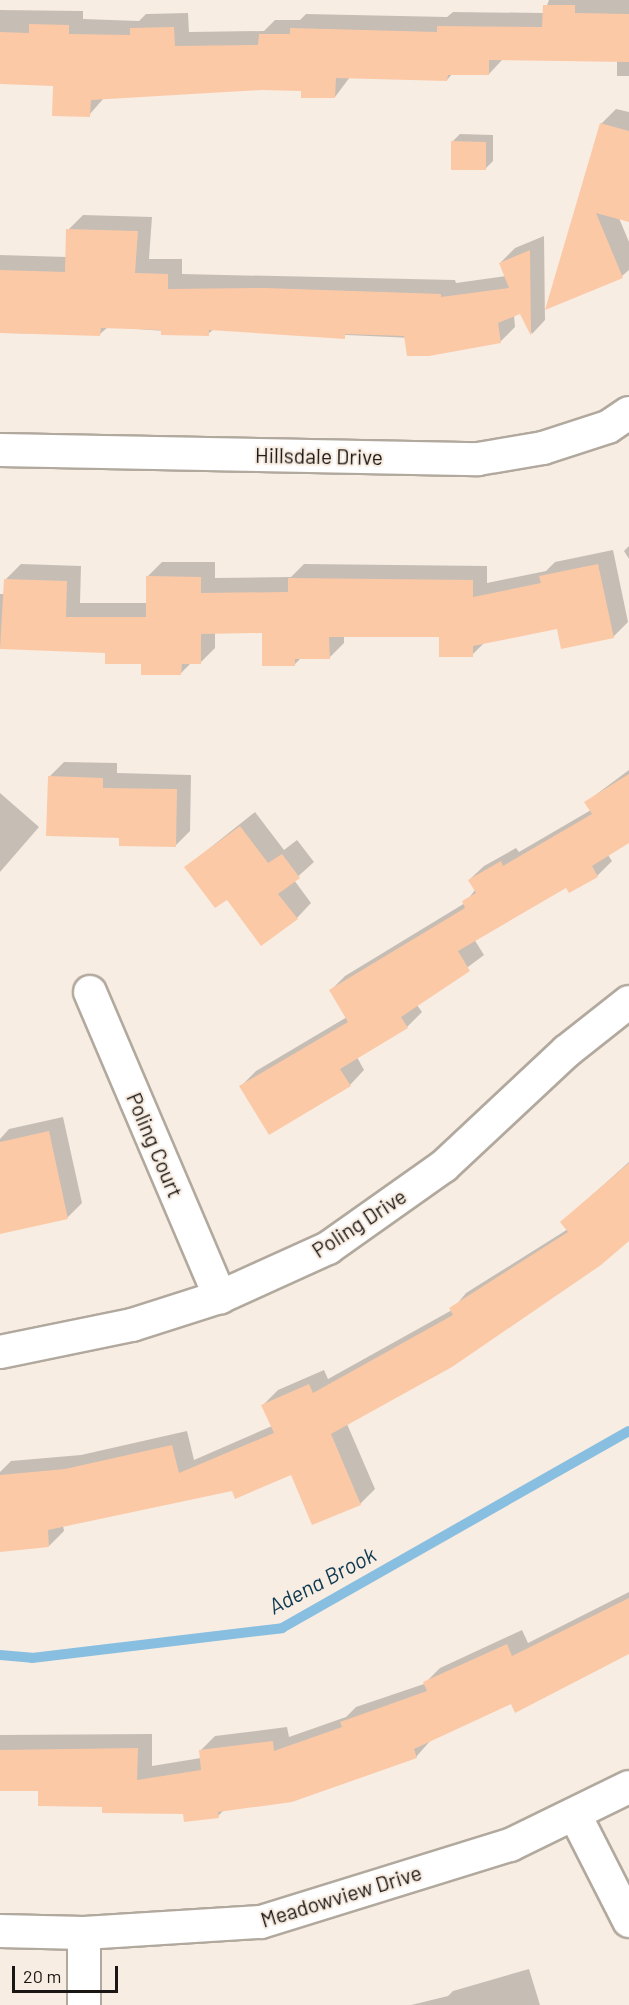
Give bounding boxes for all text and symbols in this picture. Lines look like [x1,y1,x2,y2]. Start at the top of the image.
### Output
street label: Hillsdale Drive [255,442,383,470]
street label: Poling Court [122,1089,188,1201]
street label: Poling Drive [307,1183,411,1263]
water label: Adena Brook [264,1541,380,1619]
street label: Meadowview Drive [258,1860,424,1932]
scale bar [15,1954,122,1992]
text: 20 m [23,1965,61,1987]

